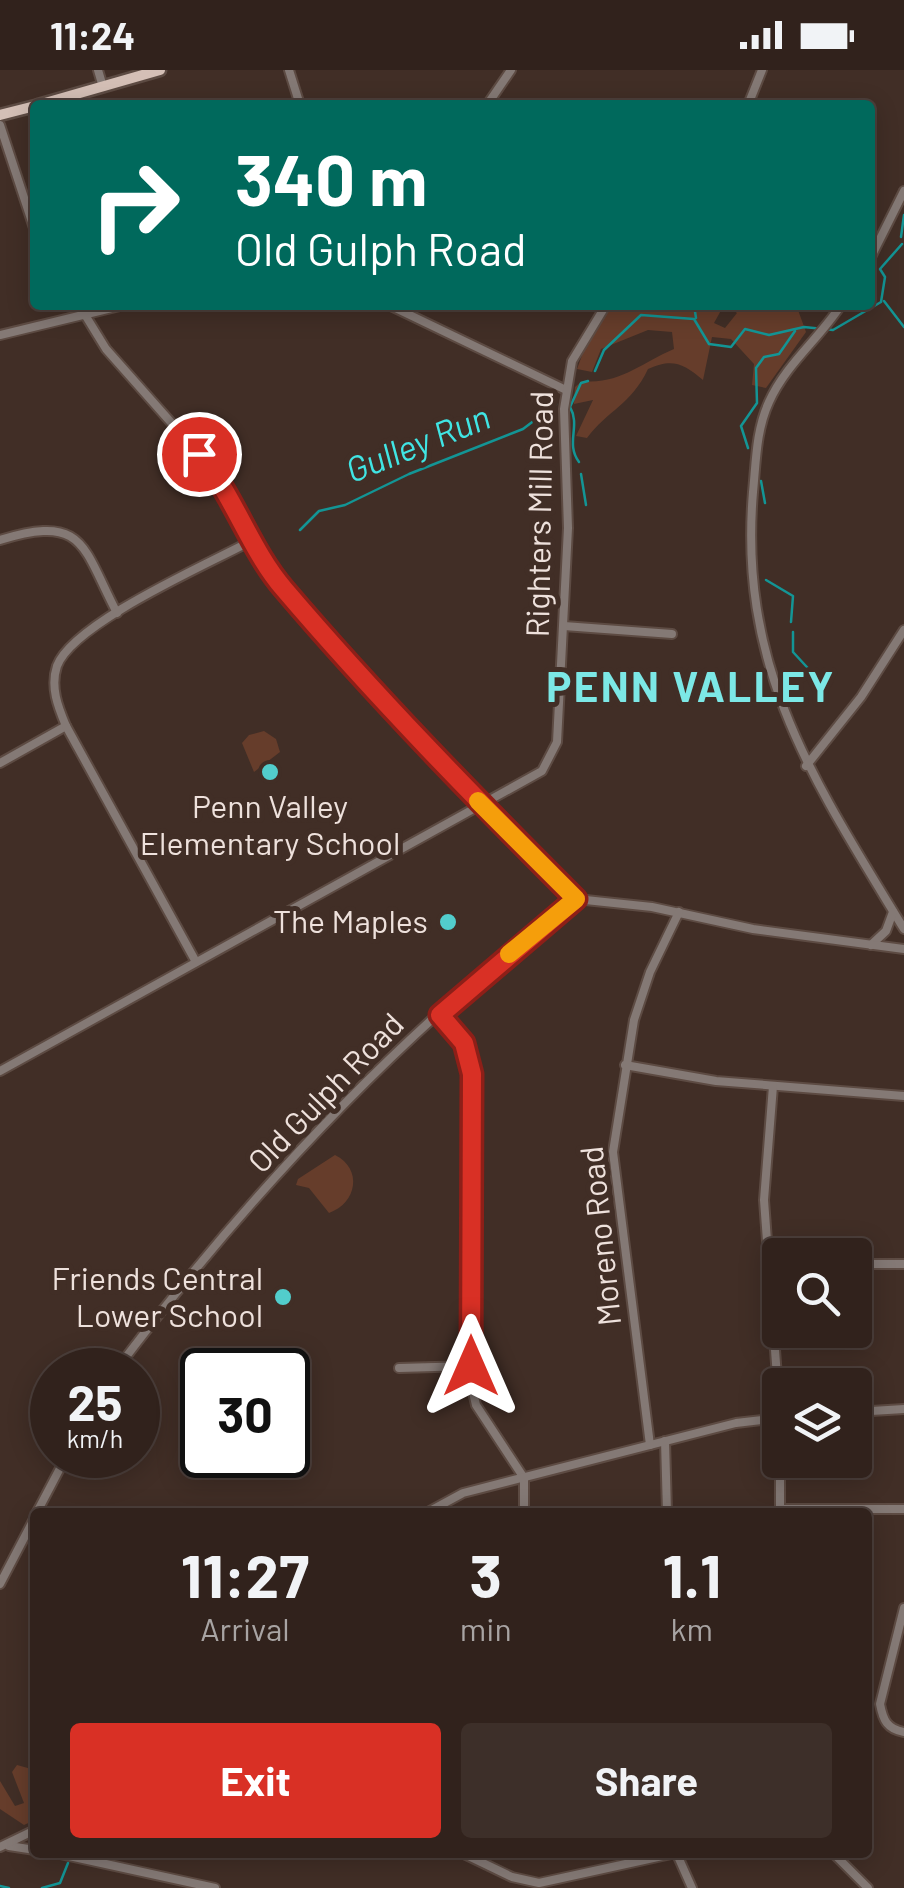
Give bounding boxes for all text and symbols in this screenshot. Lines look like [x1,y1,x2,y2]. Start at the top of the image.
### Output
text: 11:24 [50,12,135,58]
text: 340 m [235,136,428,220]
icon: right [70,140,200,270]
text: Old Gulph Road [235,221,527,275]
street label: Righters Mill Road [517,390,559,638]
water label: Gulley Run [339,394,496,490]
pin [157,412,242,497]
icon: arrive [172,427,227,482]
district label: PENN VALLEY [546,660,836,710]
marker: Penn Valley Elementary School [259,761,281,783]
place label: Penn Valley Elementary School [140,786,400,861]
place label: The Maples [273,901,428,939]
marker: The Maples [437,911,459,933]
street label: Old Gulph Road [239,1004,410,1179]
street label: Moreno Road [571,1144,627,1328]
map controls [762,1238,872,1478]
button: search [762,1238,872,1348]
place label: Friends Central Lower School [51,1258,263,1333]
marker: Friends Central Lower School [272,1286,294,1308]
position arrow [419,1314,523,1418]
speed limit sign: 30 [180,1348,310,1478]
button: layers [762,1368,872,1478]
text: 25 [68,1371,122,1431]
text: km/h [67,1423,123,1453]
text: 11:27 [181,1538,309,1610]
text: 3 [470,1538,502,1610]
text: 1.1 [662,1538,721,1610]
text: Arrival [200,1609,290,1647]
text: min [460,1609,512,1647]
text: km [671,1609,713,1647]
button: Exit [70,1723,441,1838]
button: Share [461,1723,832,1838]

